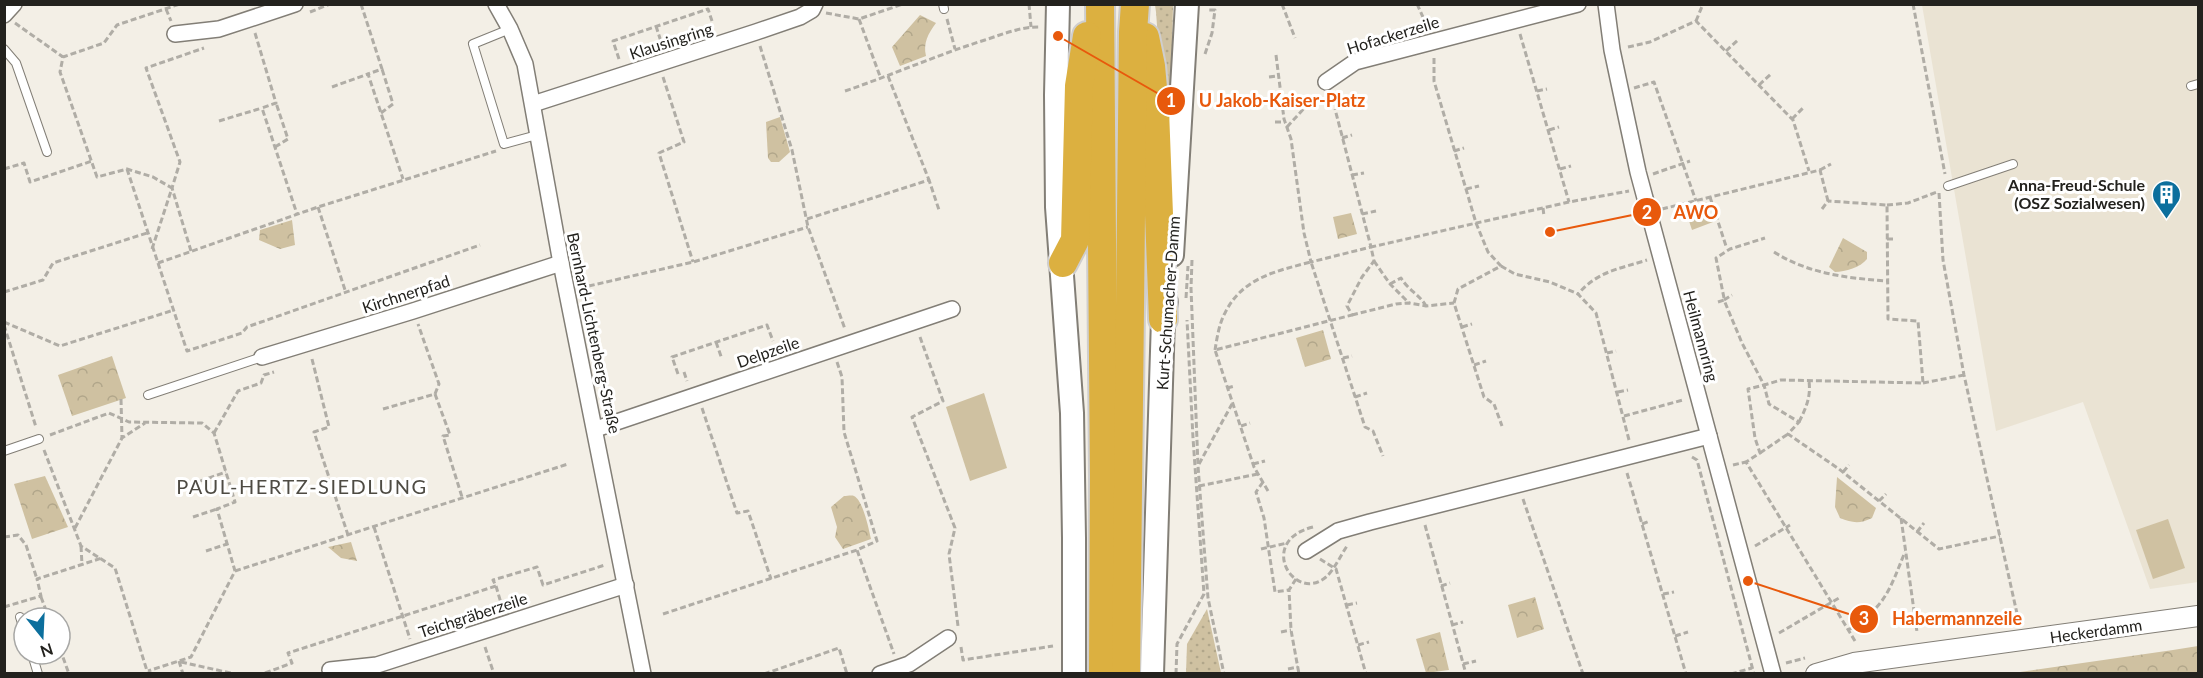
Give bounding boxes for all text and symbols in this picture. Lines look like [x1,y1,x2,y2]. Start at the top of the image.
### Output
street label: Hofackerzeile [1344,11,1441,58]
street label: Klausingring [627,18,715,63]
callout: U Jakob-Kaiser-Platz [1156,83,1377,119]
text: 1 [1166,89,1176,111]
text: U Jakob-Kaiser-Platz [1199,89,1365,111]
place label: Anna-Freud-Schule (OSZ Sozialwesen) [2007,175,2145,212]
building icon: Anna-Freud-Schule (OSZ Sozialwesen) [2150,178,2182,220]
callout: AWO [1632,194,1731,230]
text: 2 [1642,201,1652,223]
text: AWO [1673,201,1718,223]
street label: Kurt-Schumacher-Damm [1152,215,1183,391]
street label: Bernhard-Lichtenberg-Straße [564,231,625,435]
street label: Kirchnerpfad [360,270,452,317]
street label: Heilmannring [1680,288,1723,384]
street label: Delpzeile [734,332,802,371]
district label: PAUL-HERTZ-SIEDLUNG [176,474,428,498]
street label: Teichgräberzeile [416,588,530,641]
callout: Habermannzeile [1849,601,2034,637]
north arrow [12,606,72,666]
text: 3 [1859,607,1869,629]
text: Habermannzeile [1892,607,2022,629]
street label: Heckerdamm [2049,615,2143,646]
text: N [38,640,56,662]

